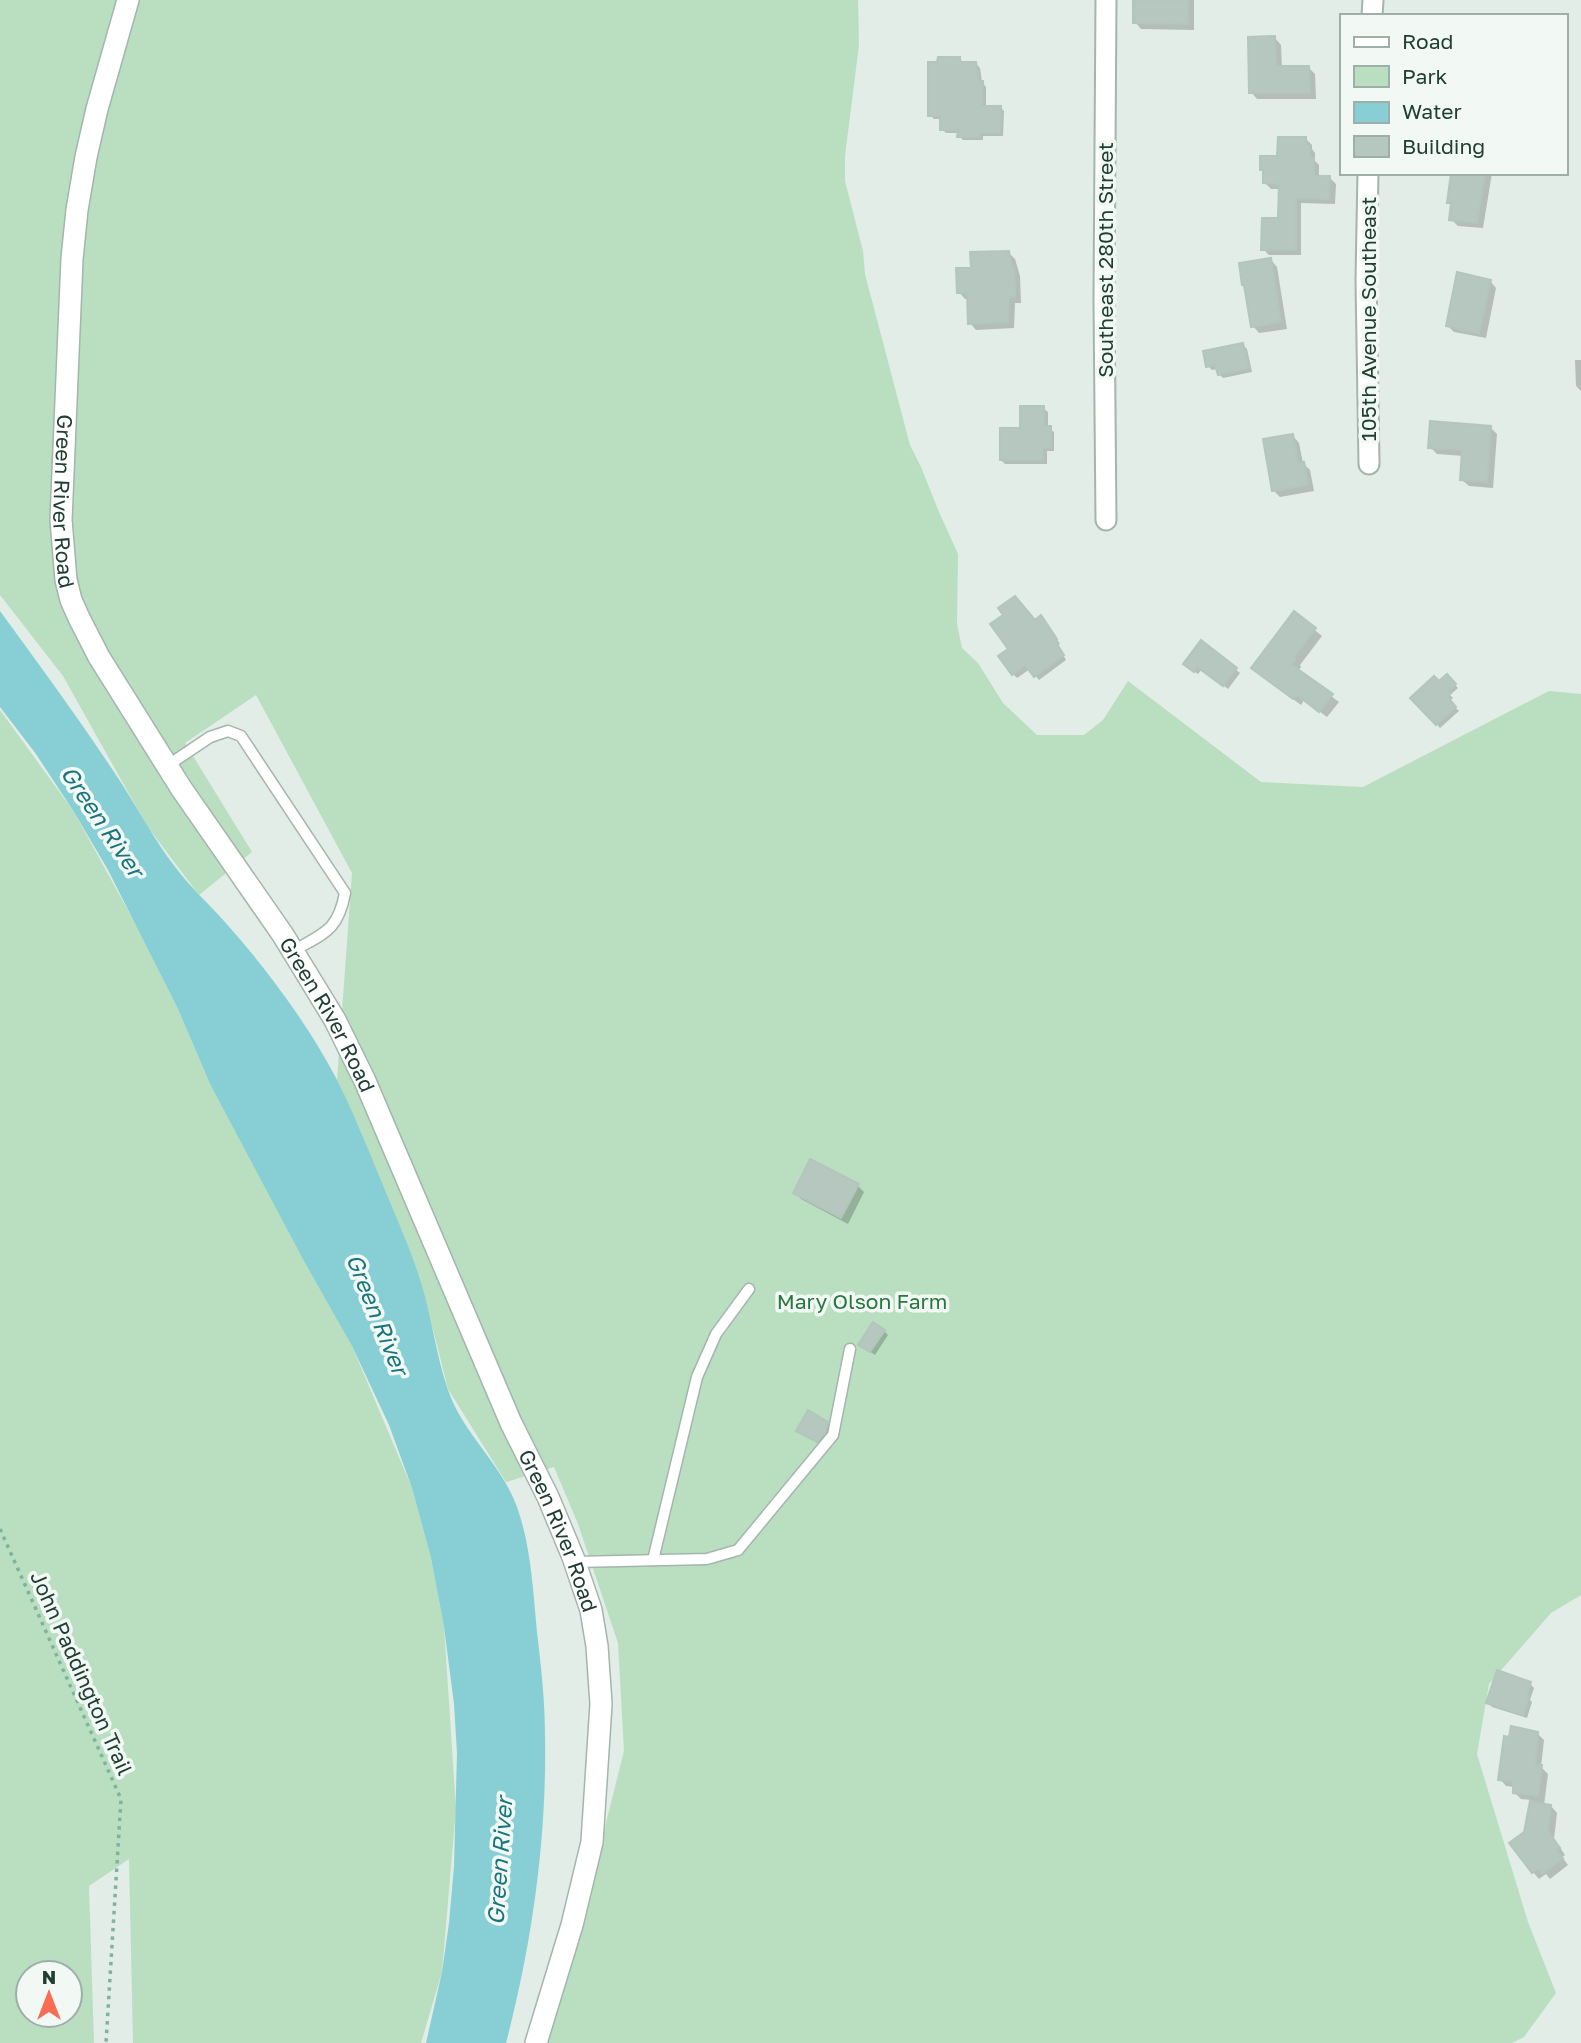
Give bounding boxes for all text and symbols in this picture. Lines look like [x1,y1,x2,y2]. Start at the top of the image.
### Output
legend [1340,14,1567,175]
text: Road [1402,28,1453,54]
text: Park [1402,63,1448,89]
text: Water [1402,98,1462,124]
text: Building [1402,133,1485,159]
street label: Southeast 280th Street [1092,142,1118,378]
street label: 105th Avenue Southeast [1355,197,1381,441]
street label: Green River Road [48,414,81,591]
water label: Green River [56,760,152,884]
street label: Green River Road [274,932,381,1096]
water label: Green River [341,1249,416,1381]
park label: Mary Olson Farm [777,1288,947,1314]
street label: Green River Road [513,1445,604,1615]
street label: John Paddington Trail [25,1567,139,1779]
water label: Green River [481,1793,518,1926]
north arrow [14,1959,84,2029]
text: N [42,1965,56,1988]

